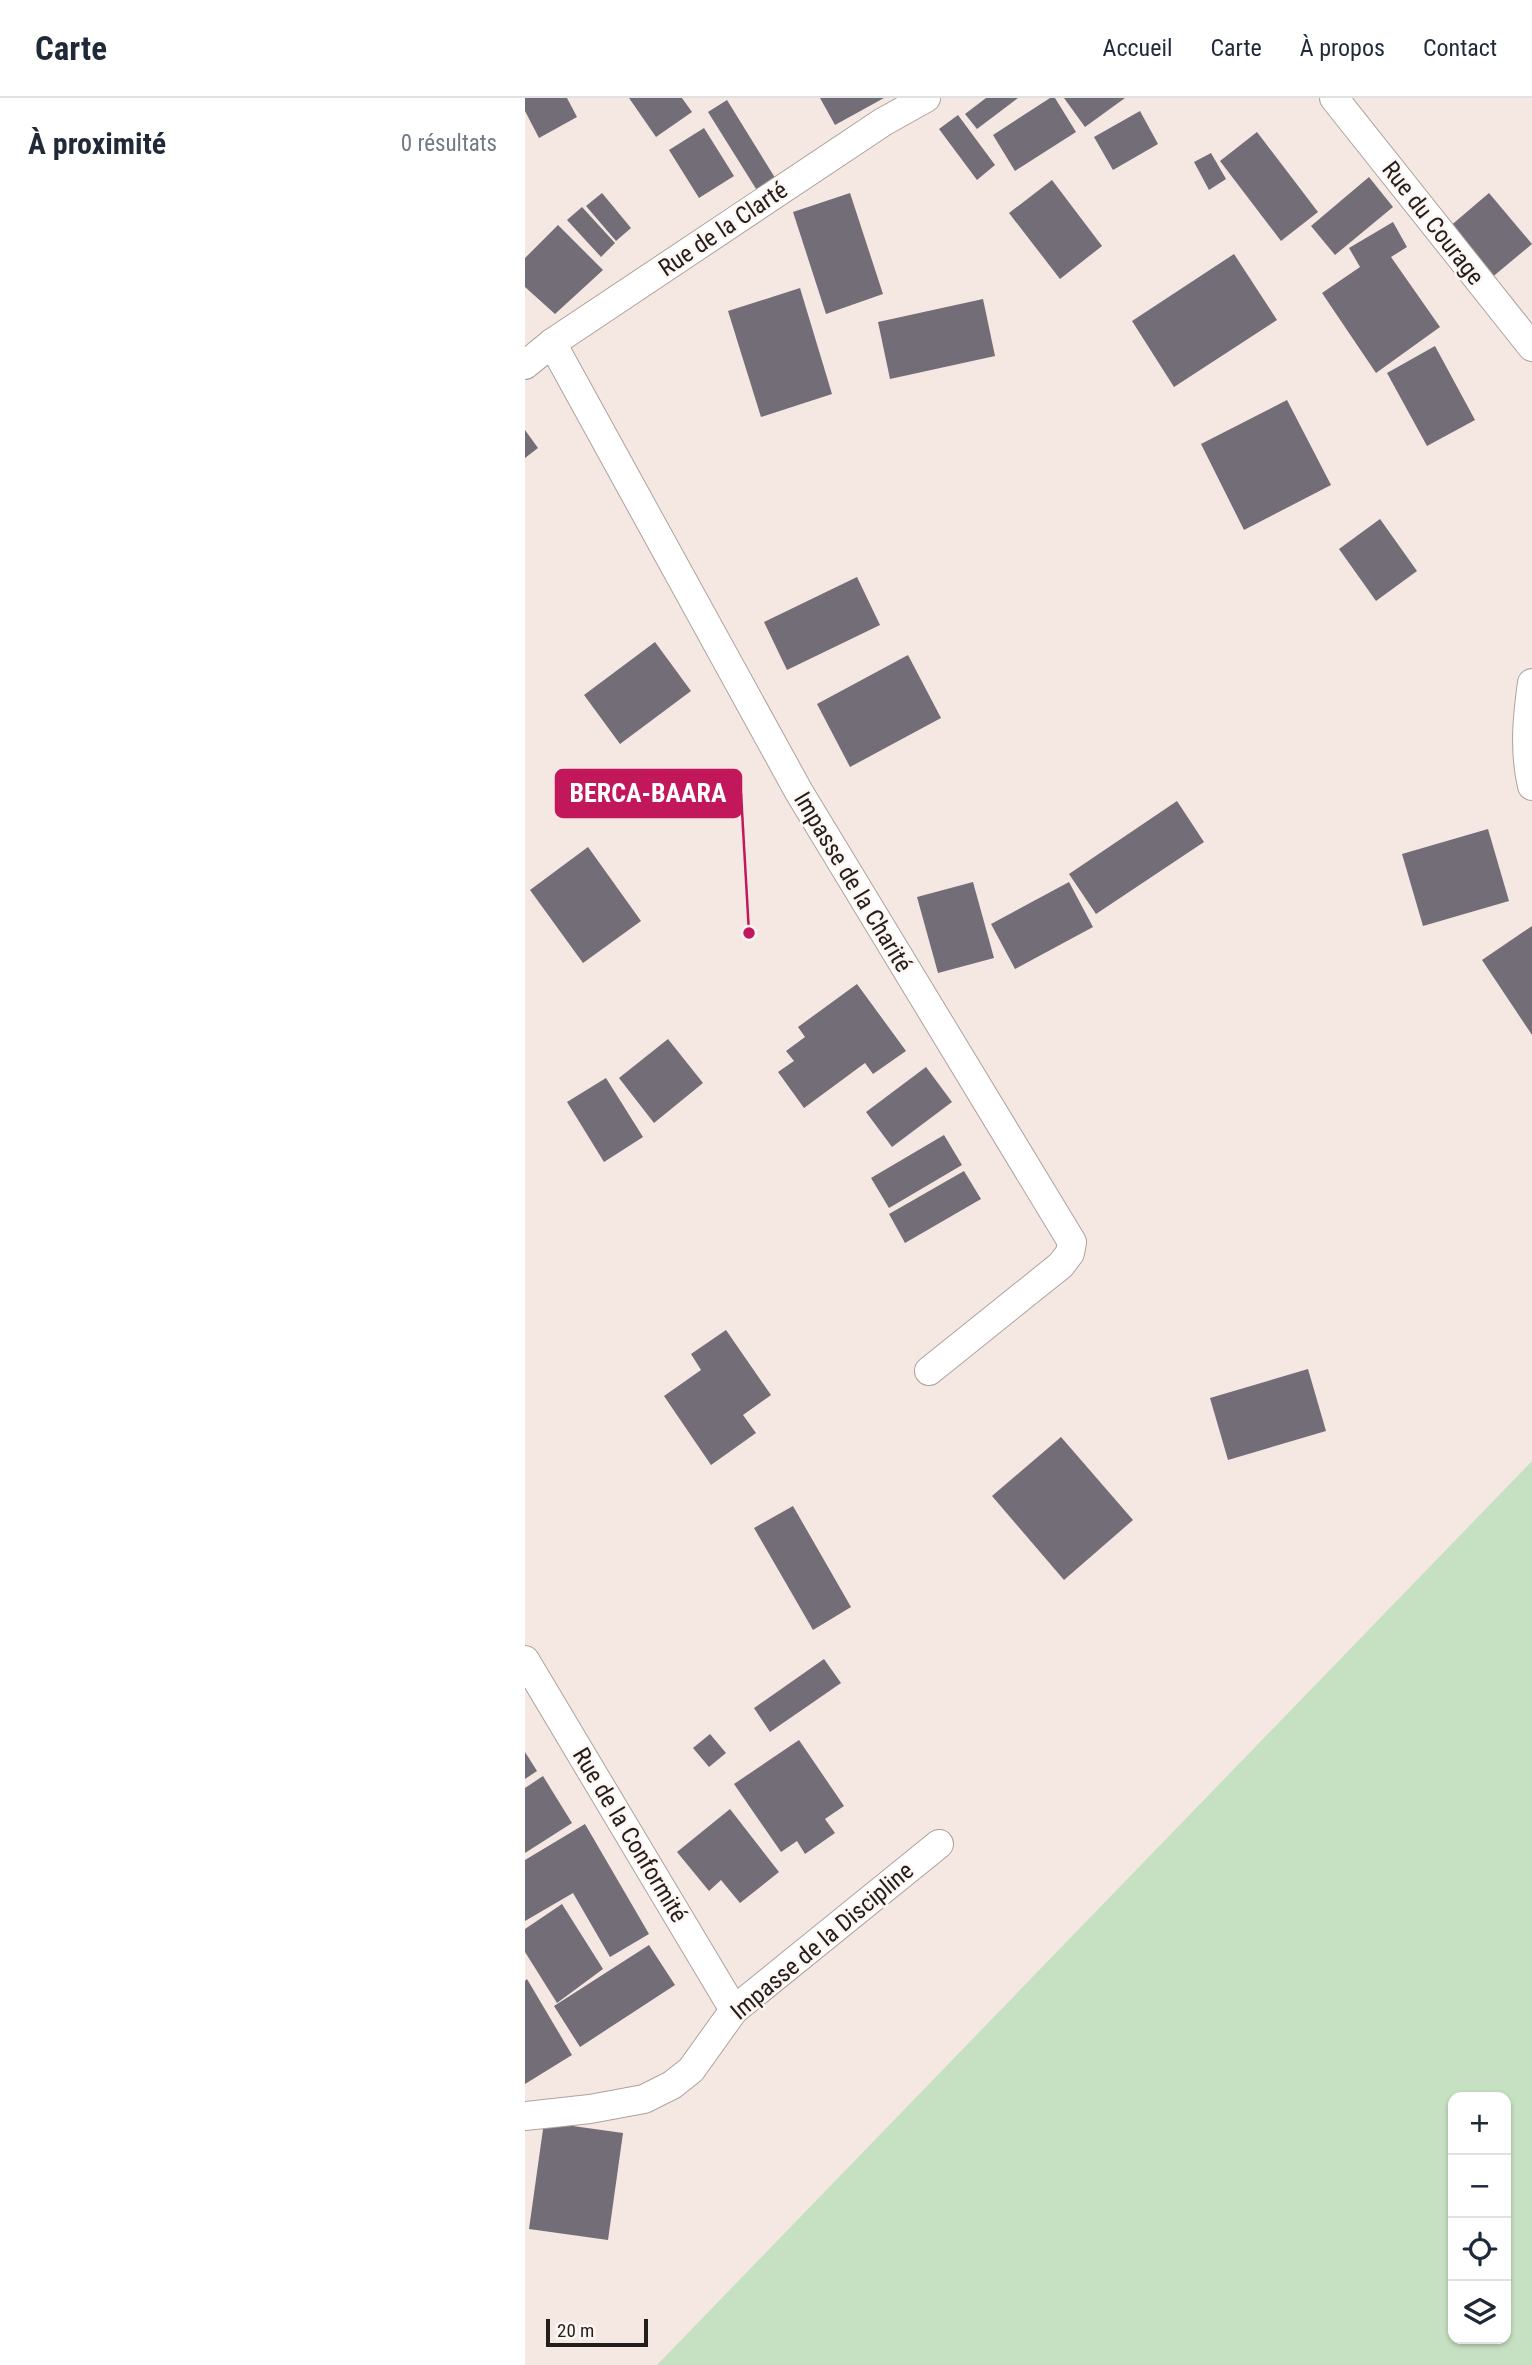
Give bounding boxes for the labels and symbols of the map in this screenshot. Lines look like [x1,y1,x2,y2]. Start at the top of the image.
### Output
street label: Rue du Courage [1376,156,1490,290]
street label: Rue de la Clarté [653,176,793,282]
callout: BERCA-BAARA [556,770,741,817]
text: BERCA-BAARA [569,778,727,808]
street label: Impasse de la Charité [788,787,918,977]
street label: Rue de la Conformité [567,1743,693,1927]
street label: Impasse de la Discipline [725,1856,919,2026]
scale bar [546,2316,647,2348]

